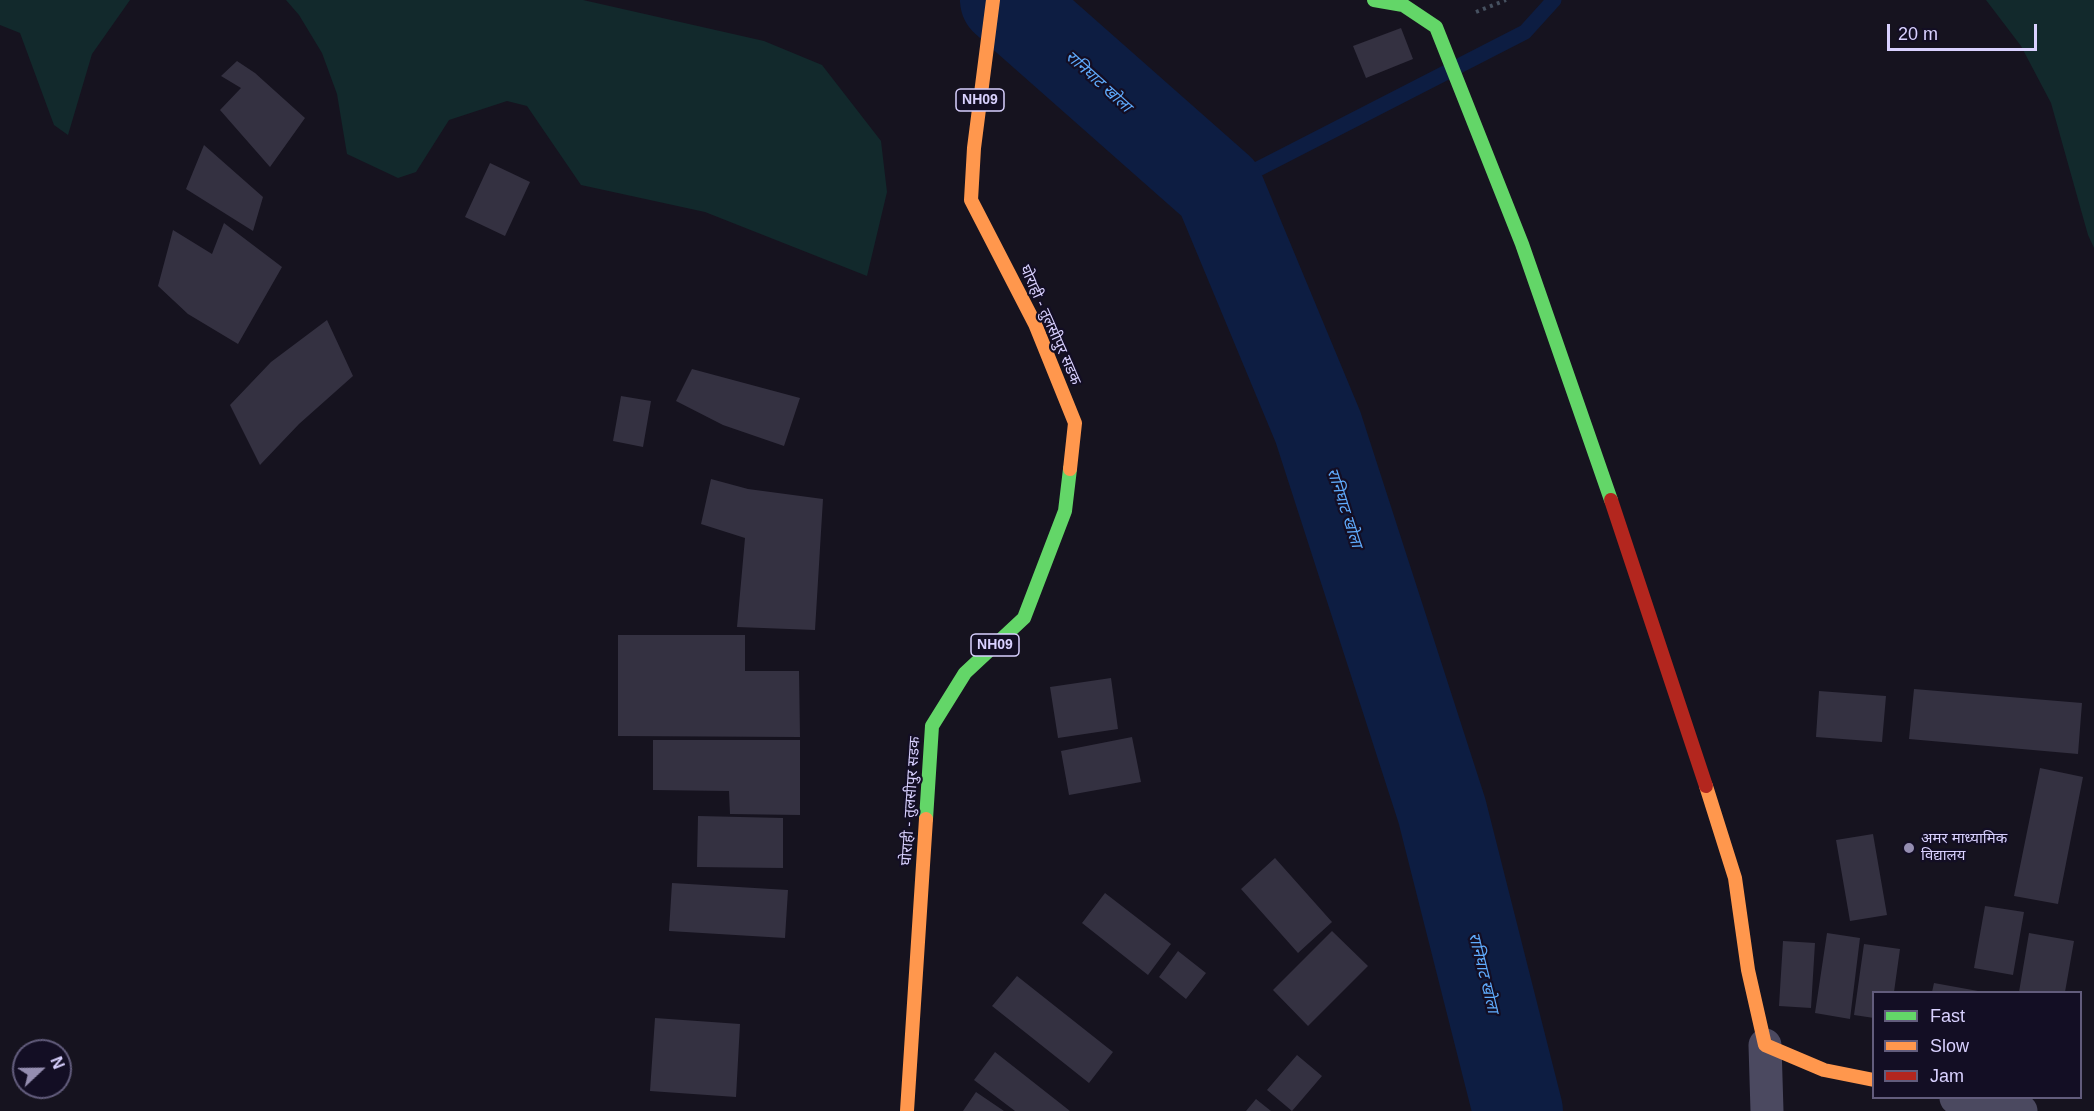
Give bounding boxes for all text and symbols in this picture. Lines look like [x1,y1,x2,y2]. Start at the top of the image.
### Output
scale bar [1890,12,2040,50]
text: 20 m [1898,24,1938,44]
water label: रानिघाट खोला [1061,47,1135,117]
road number: NH09 [956,89,1004,111]
street label: घोराही - तुलसीपुर सडक [1016,262,1084,388]
water label: रानिघाट खोला [1322,466,1366,550]
road number: NH09 [971,634,1019,656]
street label: घोराही - तुलसीपुर सडक [898,736,924,866]
place label: अमर माध्यामिक विद्यालय [1921,830,2007,865]
marker: अमर माध्यामिक विद्यालय [1902,841,1916,855]
water label: रानिघाट खोला [1464,931,1502,1015]
legend [1872,991,2082,1099]
text: Fast [1930,1006,1965,1026]
text: Slow [1930,1036,1969,1056]
north arrow [12,1039,72,1099]
text: N [47,1054,67,1071]
text: Jam [1930,1066,1964,1086]

